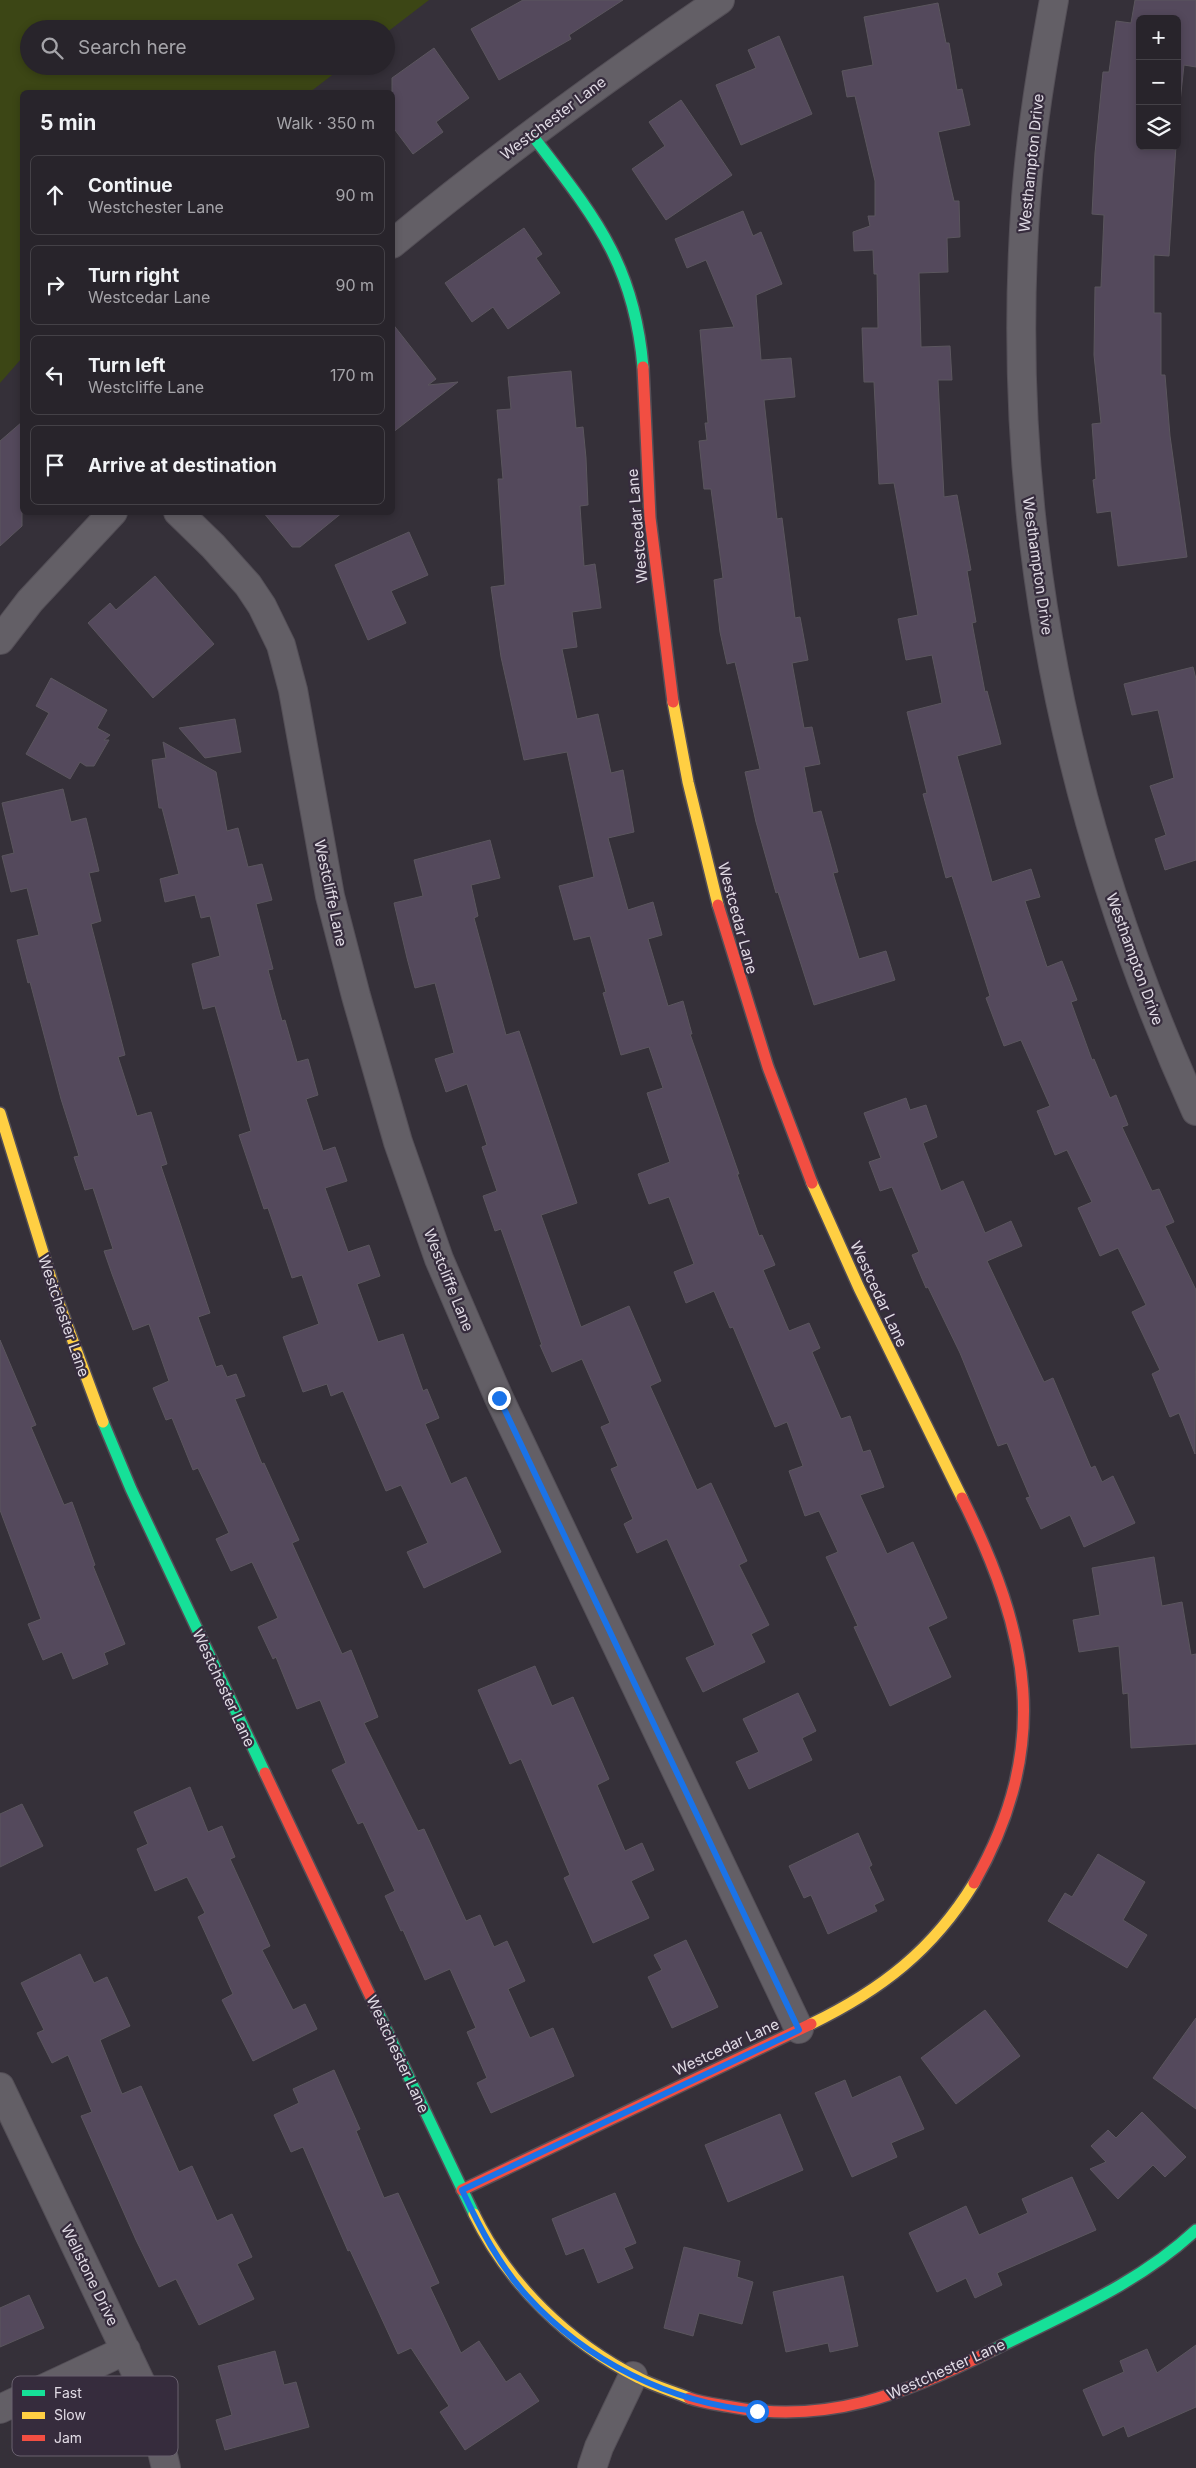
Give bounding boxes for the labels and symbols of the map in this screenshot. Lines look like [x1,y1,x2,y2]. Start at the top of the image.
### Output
street label: Westchester Lane [496,72,610,164]
street label: Westhampton Drive [1014,93,1048,233]
street label: Westcedar Lane [623,468,651,584]
street label: Westhampton Drive [1019,496,1057,636]
street label: Westcliffe Lane [310,838,352,948]
street label: Westcedar Lane [714,860,762,976]
street label: Westhampton Drive [1102,890,1168,1028]
street label: Westcliffe Lane [420,1226,478,1334]
street label: Westcedar Lane [846,1238,912,1350]
street label: Westchester Lane [34,1253,94,1379]
route end [488,1387,511,1410]
street label: Westchester Lane [188,1626,260,1750]
street label: Westchester Lane [362,1992,434,2116]
street label: Westcedar Lane [670,2014,782,2080]
street label: Wellstone Drive [57,2221,123,2329]
street label: Westchester Lane [884,2334,1008,2404]
legend [12,2376,178,2456]
text: Fast [54,2384,82,2401]
route start [746,2400,769,2423]
text: Slow [54,2406,86,2423]
text: Jam [54,2429,82,2446]

